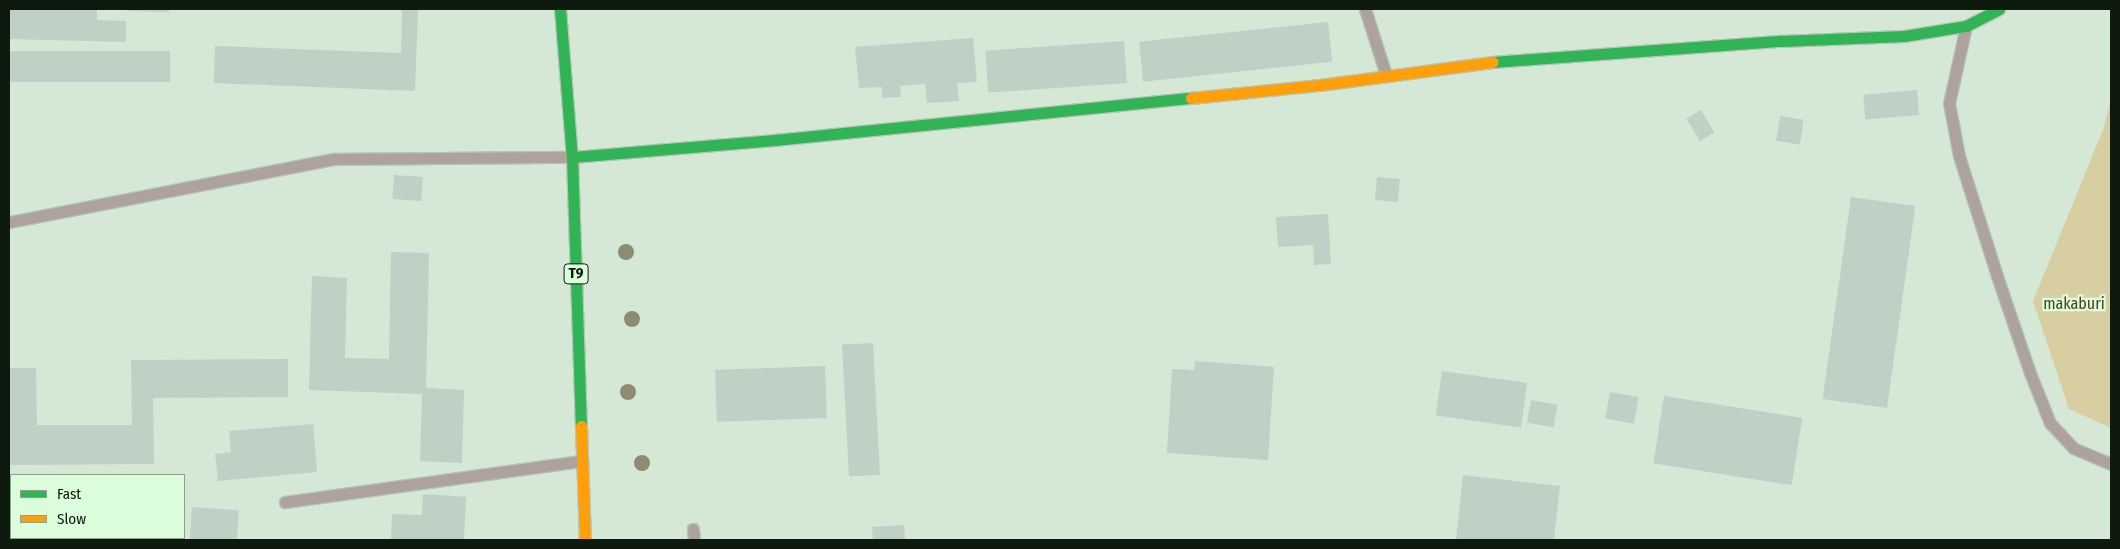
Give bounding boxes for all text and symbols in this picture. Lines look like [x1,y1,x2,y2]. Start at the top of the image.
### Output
road number: T9 [564,262,588,286]
park label: makaburi [2043,294,2105,314]
legend [10,474,185,539]
text: Fast [57,485,81,503]
text: Slow [57,510,86,528]

